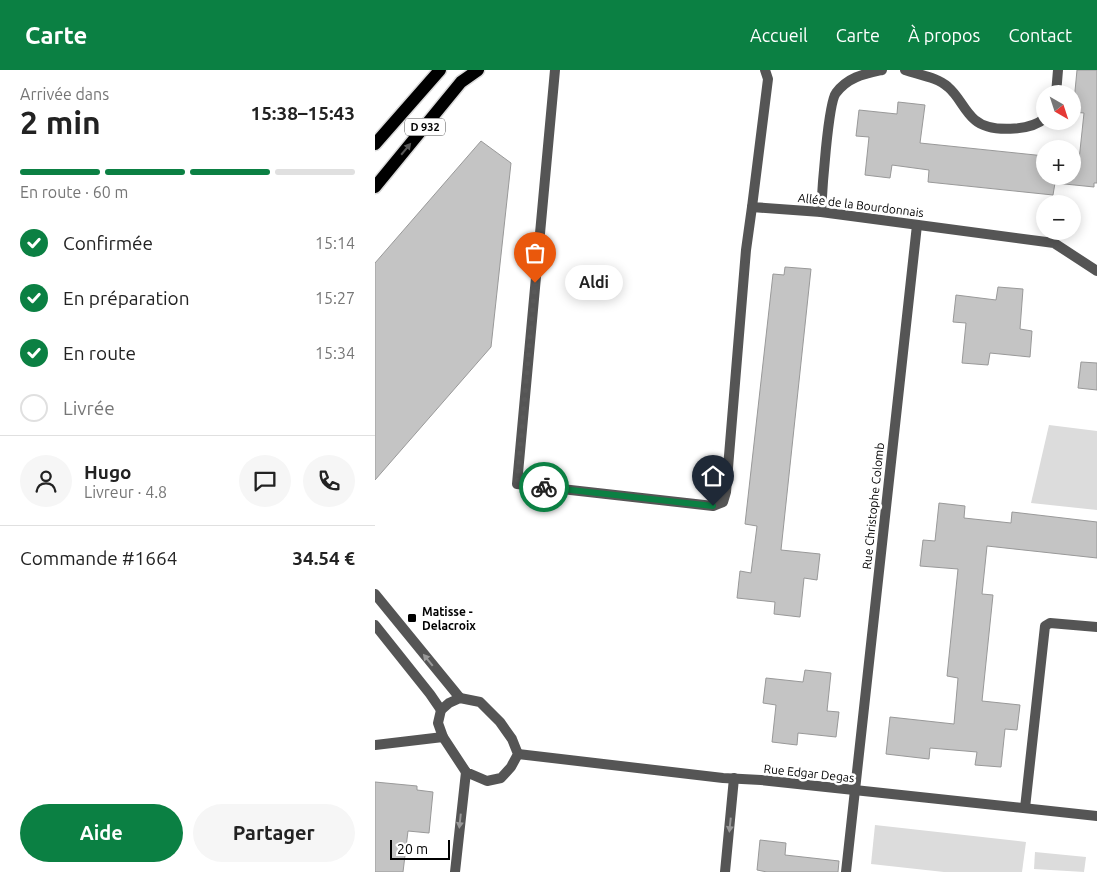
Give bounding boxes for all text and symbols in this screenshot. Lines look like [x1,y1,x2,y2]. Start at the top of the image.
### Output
text: Carte [25,22,87,49]
text: Accueil [750,25,808,45]
text: Carte [836,25,880,45]
text: À propos [908,25,980,45]
text: Contact [1008,25,1072,45]
text: Arrivée dans [20,85,109,103]
north arrow [1036,85,1081,130]
map controls [1036,85,1081,240]
text: 15:38–15:43 [250,102,355,124]
text: 2 min [20,104,101,140]
road number: D 932 [405,118,445,136]
button: + [1036,140,1081,185]
one-way arrow [400,143,411,155]
text: En route · 60 m [20,183,128,201]
street label: Allée de la Bourdonnais [797,191,925,219]
button: − [1036,195,1081,240]
icon: check [20,229,48,257]
text: Confirmée [63,232,153,254]
pin [514,232,556,283]
text: 15:14 [315,234,355,252]
icon: bag [521,239,549,267]
callout: Aldi [565,266,623,300]
text: Aldi [579,273,609,291]
icon: check [20,284,48,312]
text: En préparation [63,287,190,309]
text: 15:27 [315,289,355,307]
icon: check [20,339,48,367]
text: En route [63,342,136,364]
text: 15:34 [315,344,355,362]
text: Livrée [63,397,115,419]
street label: Rue Christophe Colomb [860,442,886,570]
button: person [20,455,72,507]
button: chat [239,455,291,507]
button: phone [303,455,355,507]
pin [692,455,734,506]
text: Hugo [84,461,132,483]
courier [519,462,569,512]
icon: home [699,462,727,490]
icon: bike [530,473,558,501]
text: Livreur · 4.8 [84,483,167,501]
text: Commande #1664 [20,547,177,569]
text: 34.54 € [292,547,355,569]
place label: Matisse - Delacroix [422,605,476,632]
marker: Matisse - Delacroix [406,612,418,624]
one-way arrow [423,654,434,667]
street label: Rue Edgar Degas [763,762,855,784]
button: Aide [20,804,183,862]
button: Partager [193,804,355,862]
one-way arrow [456,813,464,829]
one-way arrow [726,818,734,834]
scale bar [390,837,450,860]
text: 20 m [397,841,428,857]

